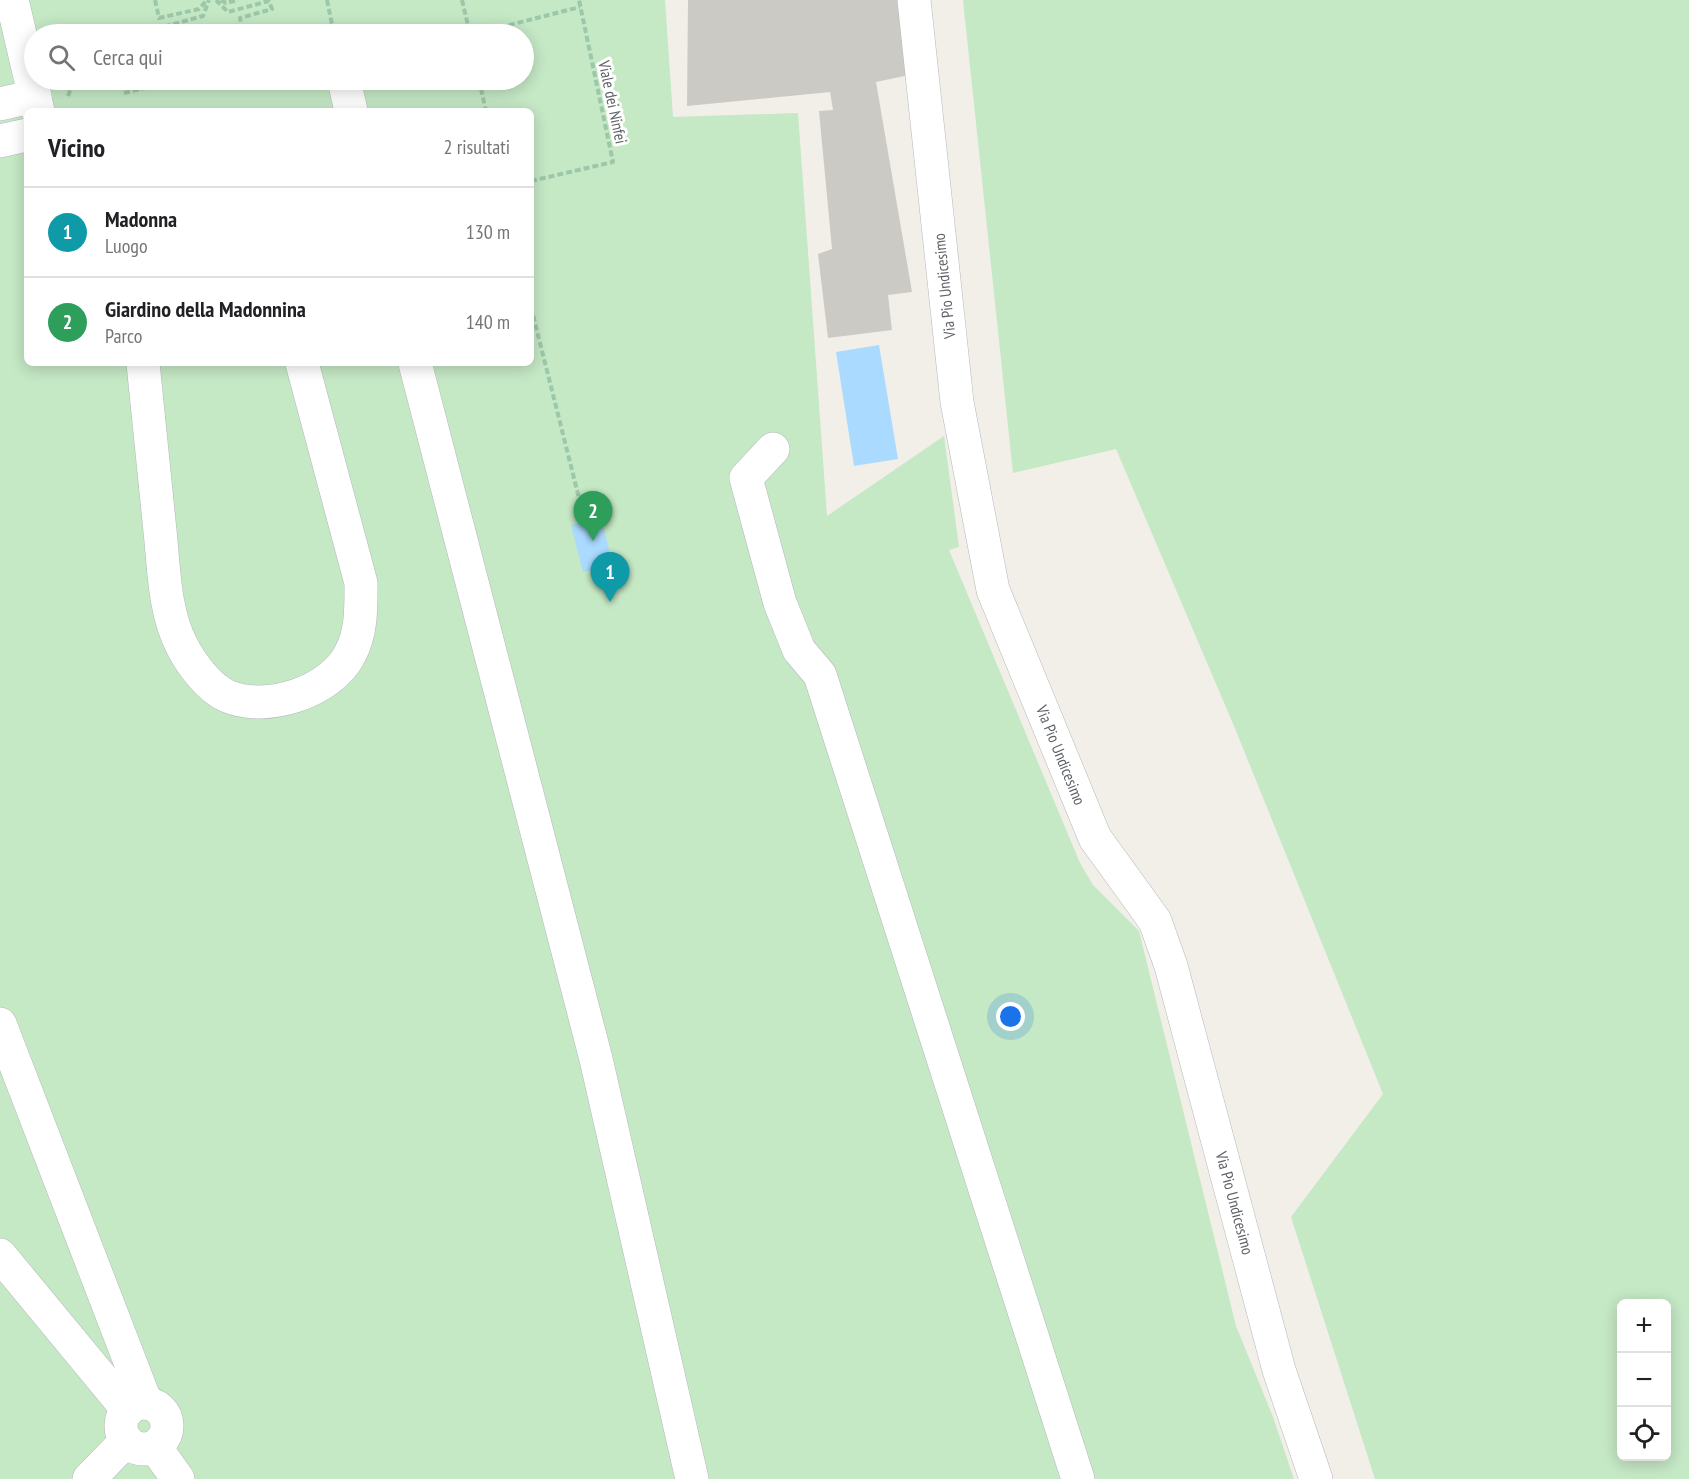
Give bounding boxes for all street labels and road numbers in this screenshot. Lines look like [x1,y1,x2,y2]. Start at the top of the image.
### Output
street label: Viale dei Ninfei [594,58,632,145]
street label: Via Pio Undicesimo [929,232,960,341]
street label: Via Pio Undicesimo [1032,701,1090,808]
street label: Via Pio Undicesimo [1211,1148,1258,1257]

